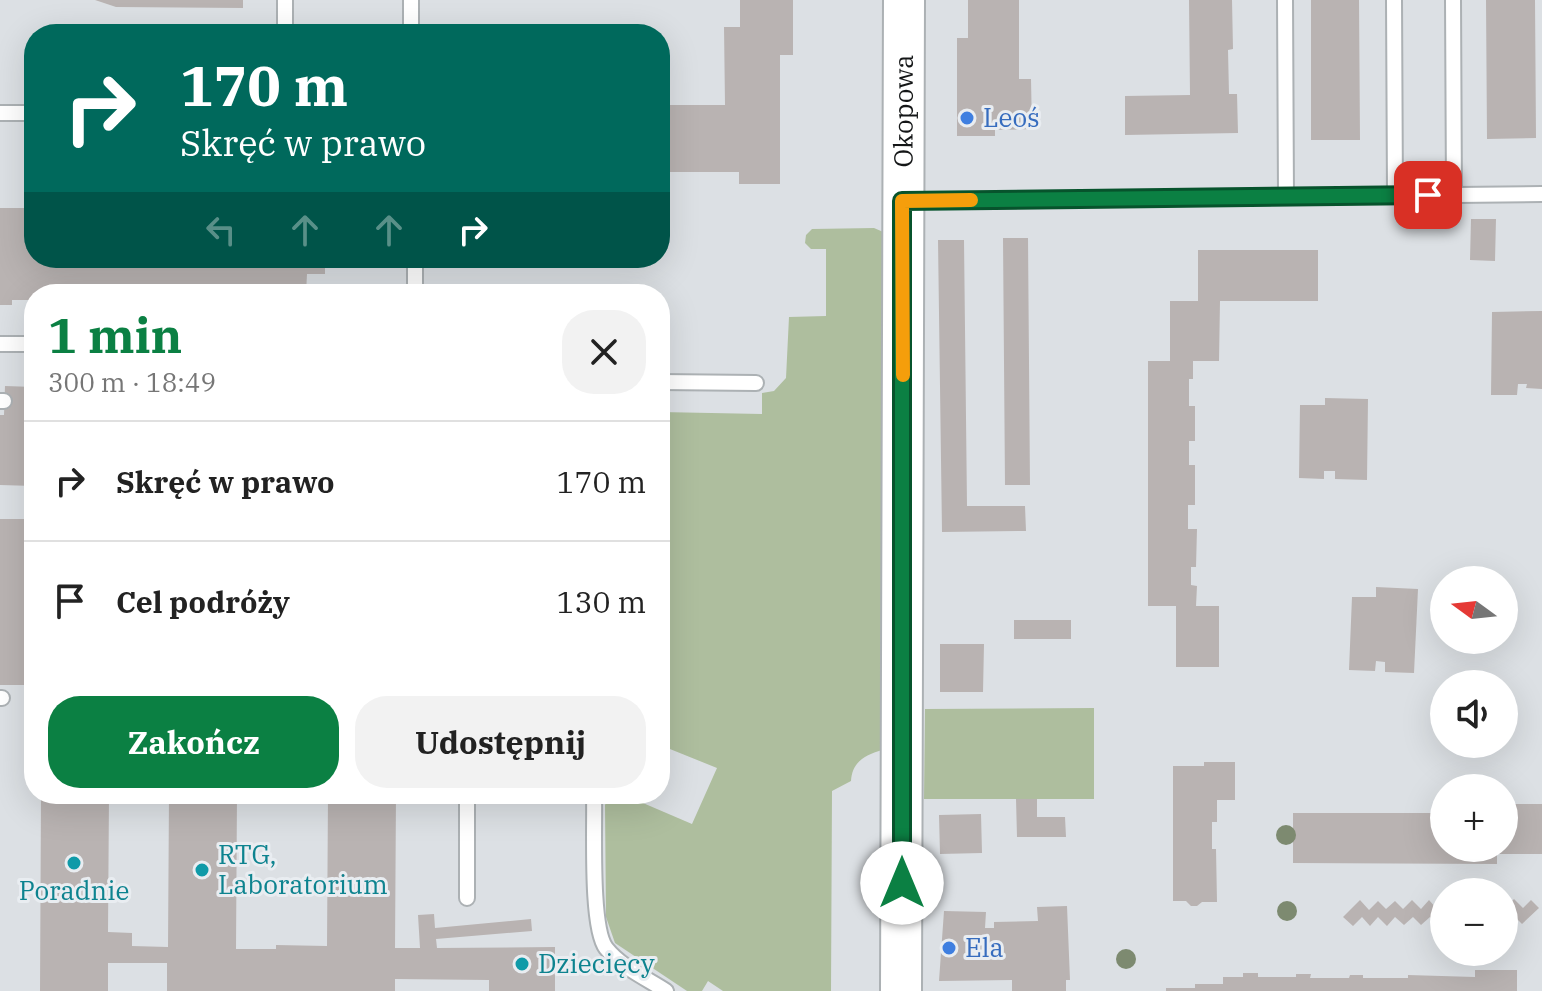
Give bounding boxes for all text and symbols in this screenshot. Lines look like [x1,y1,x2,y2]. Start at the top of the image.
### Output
text: 170 m [180,49,348,121]
street label: Okopowa [885,54,920,168]
icon: right [48,56,152,160]
place label: Leoś [983,100,1040,134]
marker: Leoś [958,109,976,127]
text: Skręć w prawo [180,119,426,166]
pin [1394,161,1462,229]
icon: arrive [1406,173,1450,217]
icon: left [199,208,243,252]
icon: ahead [283,208,327,252]
icon: ahead [367,208,411,252]
icon: right [451,208,495,252]
text: 1 min [48,304,182,366]
button: close [562,310,646,394]
text: 300 m · 18:49 [48,365,216,399]
icon: right [48,459,92,503]
text: Skręć w prawo [116,462,335,501]
text: 170 m [556,462,646,501]
north arrow [1430,566,1518,654]
map controls [1430,566,1518,966]
icon: arrive [48,579,92,623]
text: Cel podróży [116,582,290,621]
text: 130 m [556,582,646,621]
button: sound [1430,670,1518,758]
button: Zakończ [48,696,339,788]
button: Udostępnij [355,696,646,788]
button: + [1430,774,1518,862]
place label: RTG, Laboratorium [218,837,388,901]
position arrow [860,841,944,925]
marker: Poradnie [65,854,83,872]
marker: RTG, Laboratorium [193,861,211,879]
place label: Poradnie [19,873,129,907]
button: − [1430,878,1518,966]
place label: Ela [965,930,1004,964]
marker: Ela [940,939,958,957]
place label: Dziecięcy [538,946,655,980]
marker: Dziecięcy [513,955,531,973]

